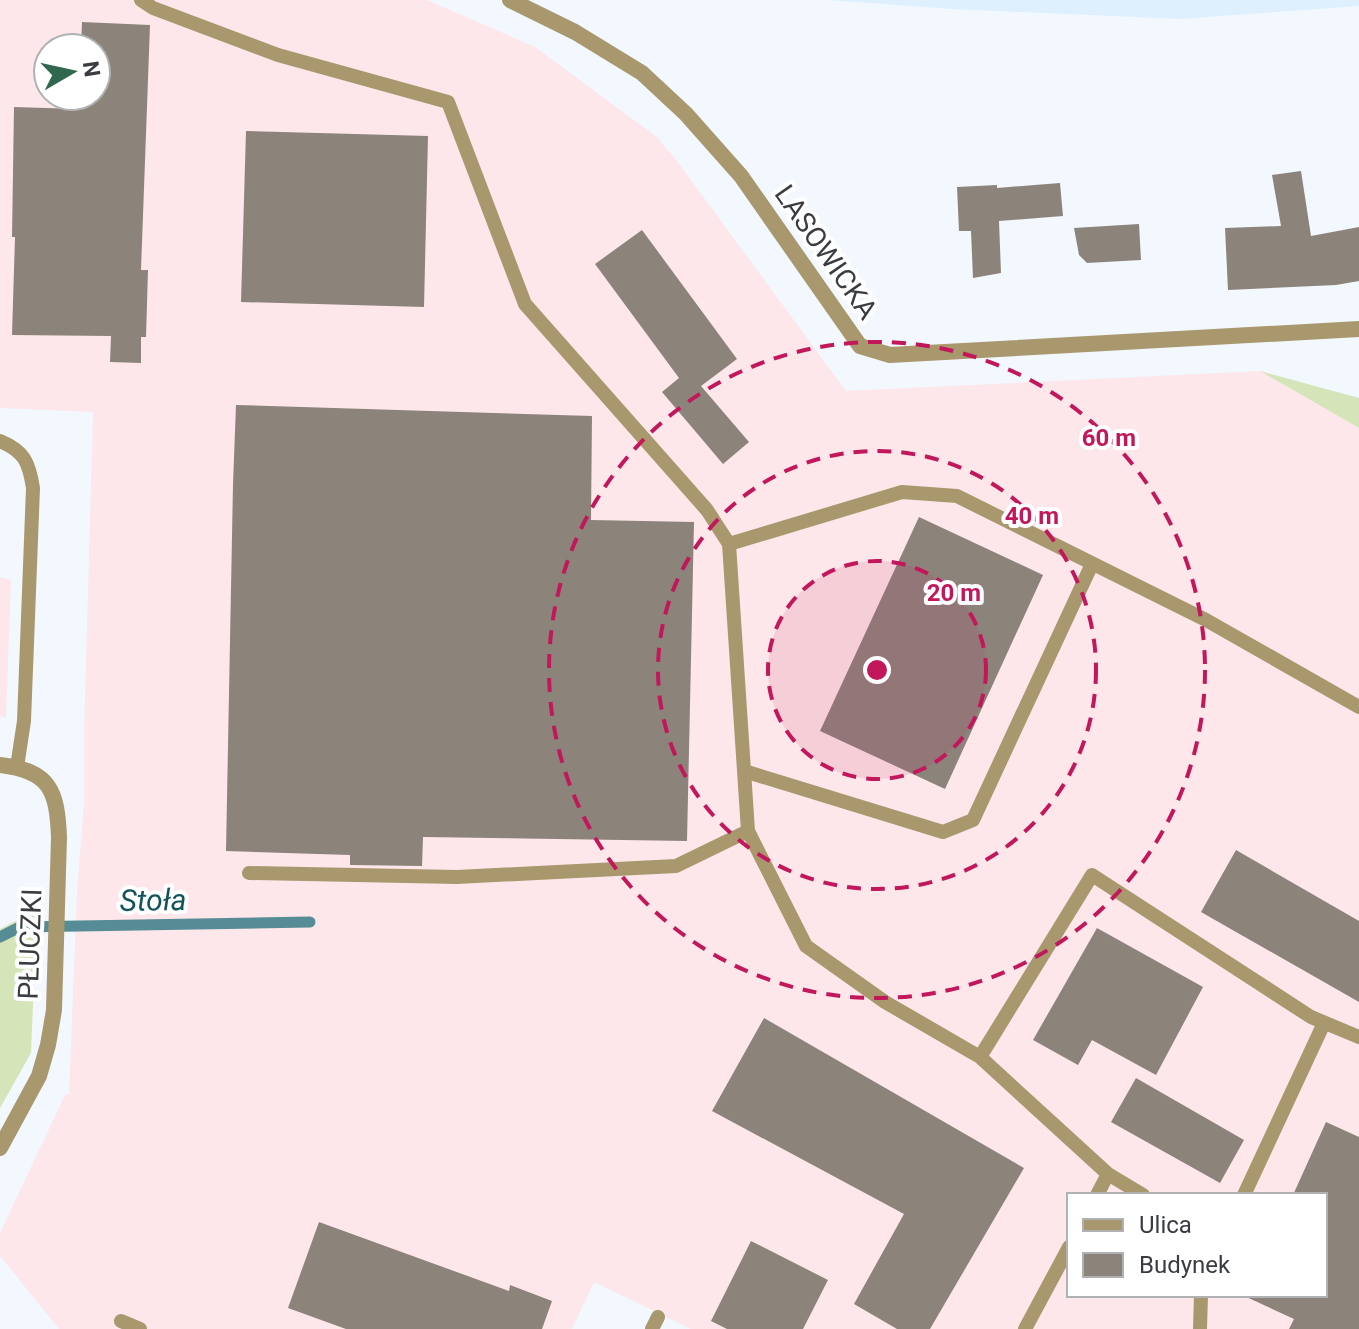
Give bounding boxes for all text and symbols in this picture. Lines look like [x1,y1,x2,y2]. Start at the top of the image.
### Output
north arrow [32,32,112,112]
text: N [78,59,105,79]
street label: LASOWICKA [768,179,884,325]
text: 60 m [1082,424,1136,452]
text: 40 m [1005,502,1059,530]
text: 20 m [927,579,981,607]
centre of rings [863,656,891,684]
water label: Stoła [119,882,187,918]
street label: PŁUCZKI [12,888,48,1000]
legend [1067,1193,1327,1297]
text: Ulica [1139,1211,1192,1239]
text: Budynek [1139,1251,1231,1279]

